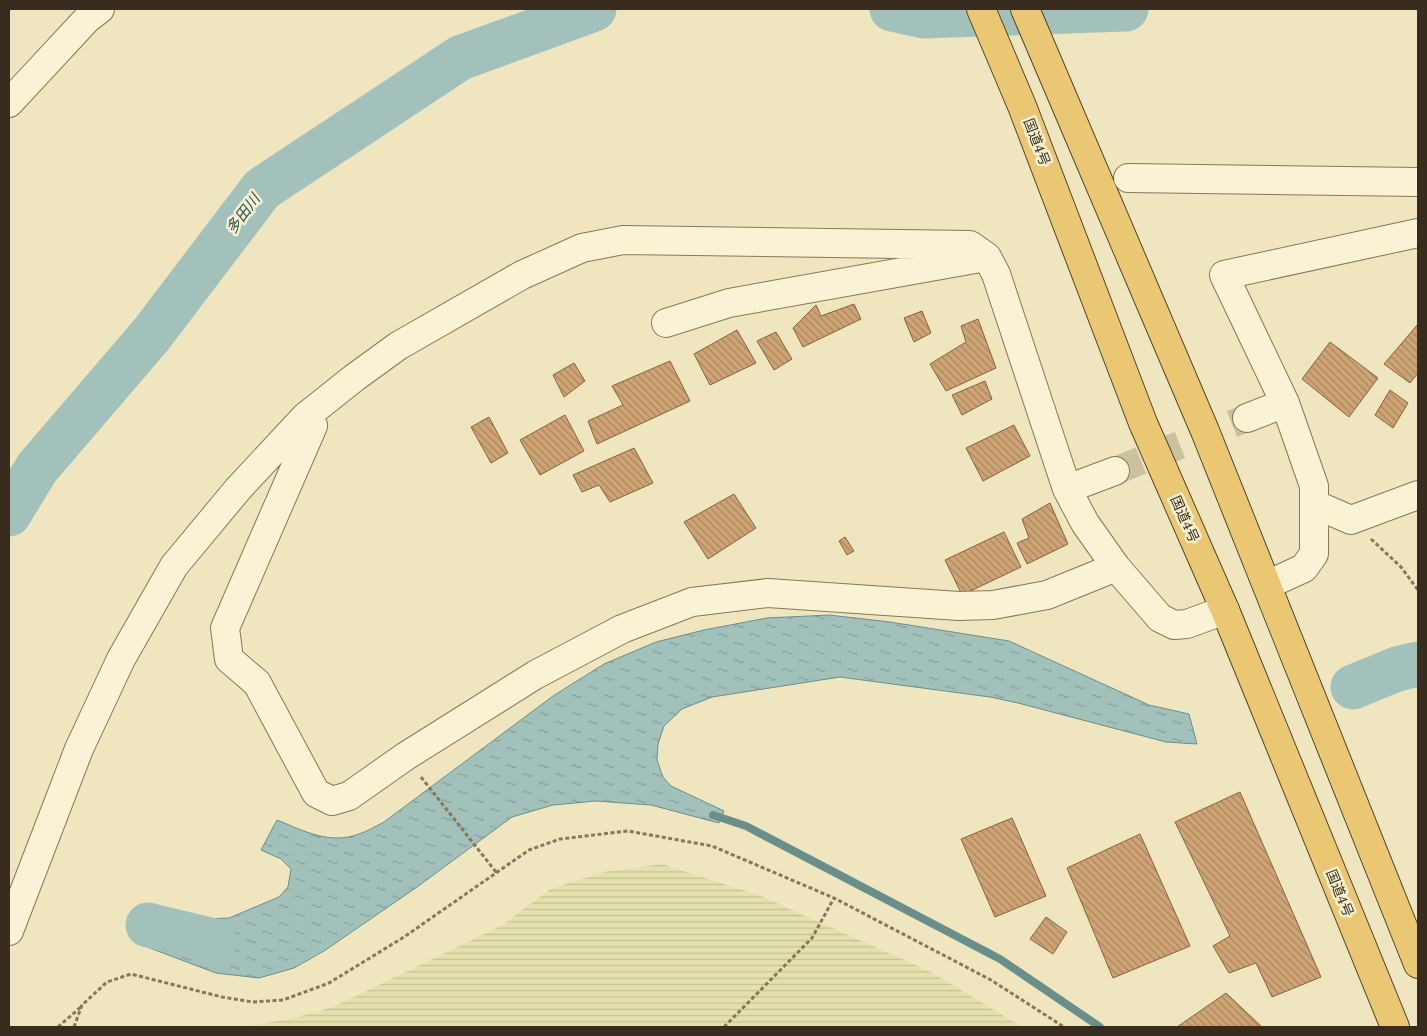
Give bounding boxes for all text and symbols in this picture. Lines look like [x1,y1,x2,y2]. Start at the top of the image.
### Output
street label: 国道4号 [1020,115,1055,168]
water label: 多田川 [221,188,265,237]
street label: 国道4号 [1167,492,1204,545]
street label: 国道4号 [1322,866,1359,919]

